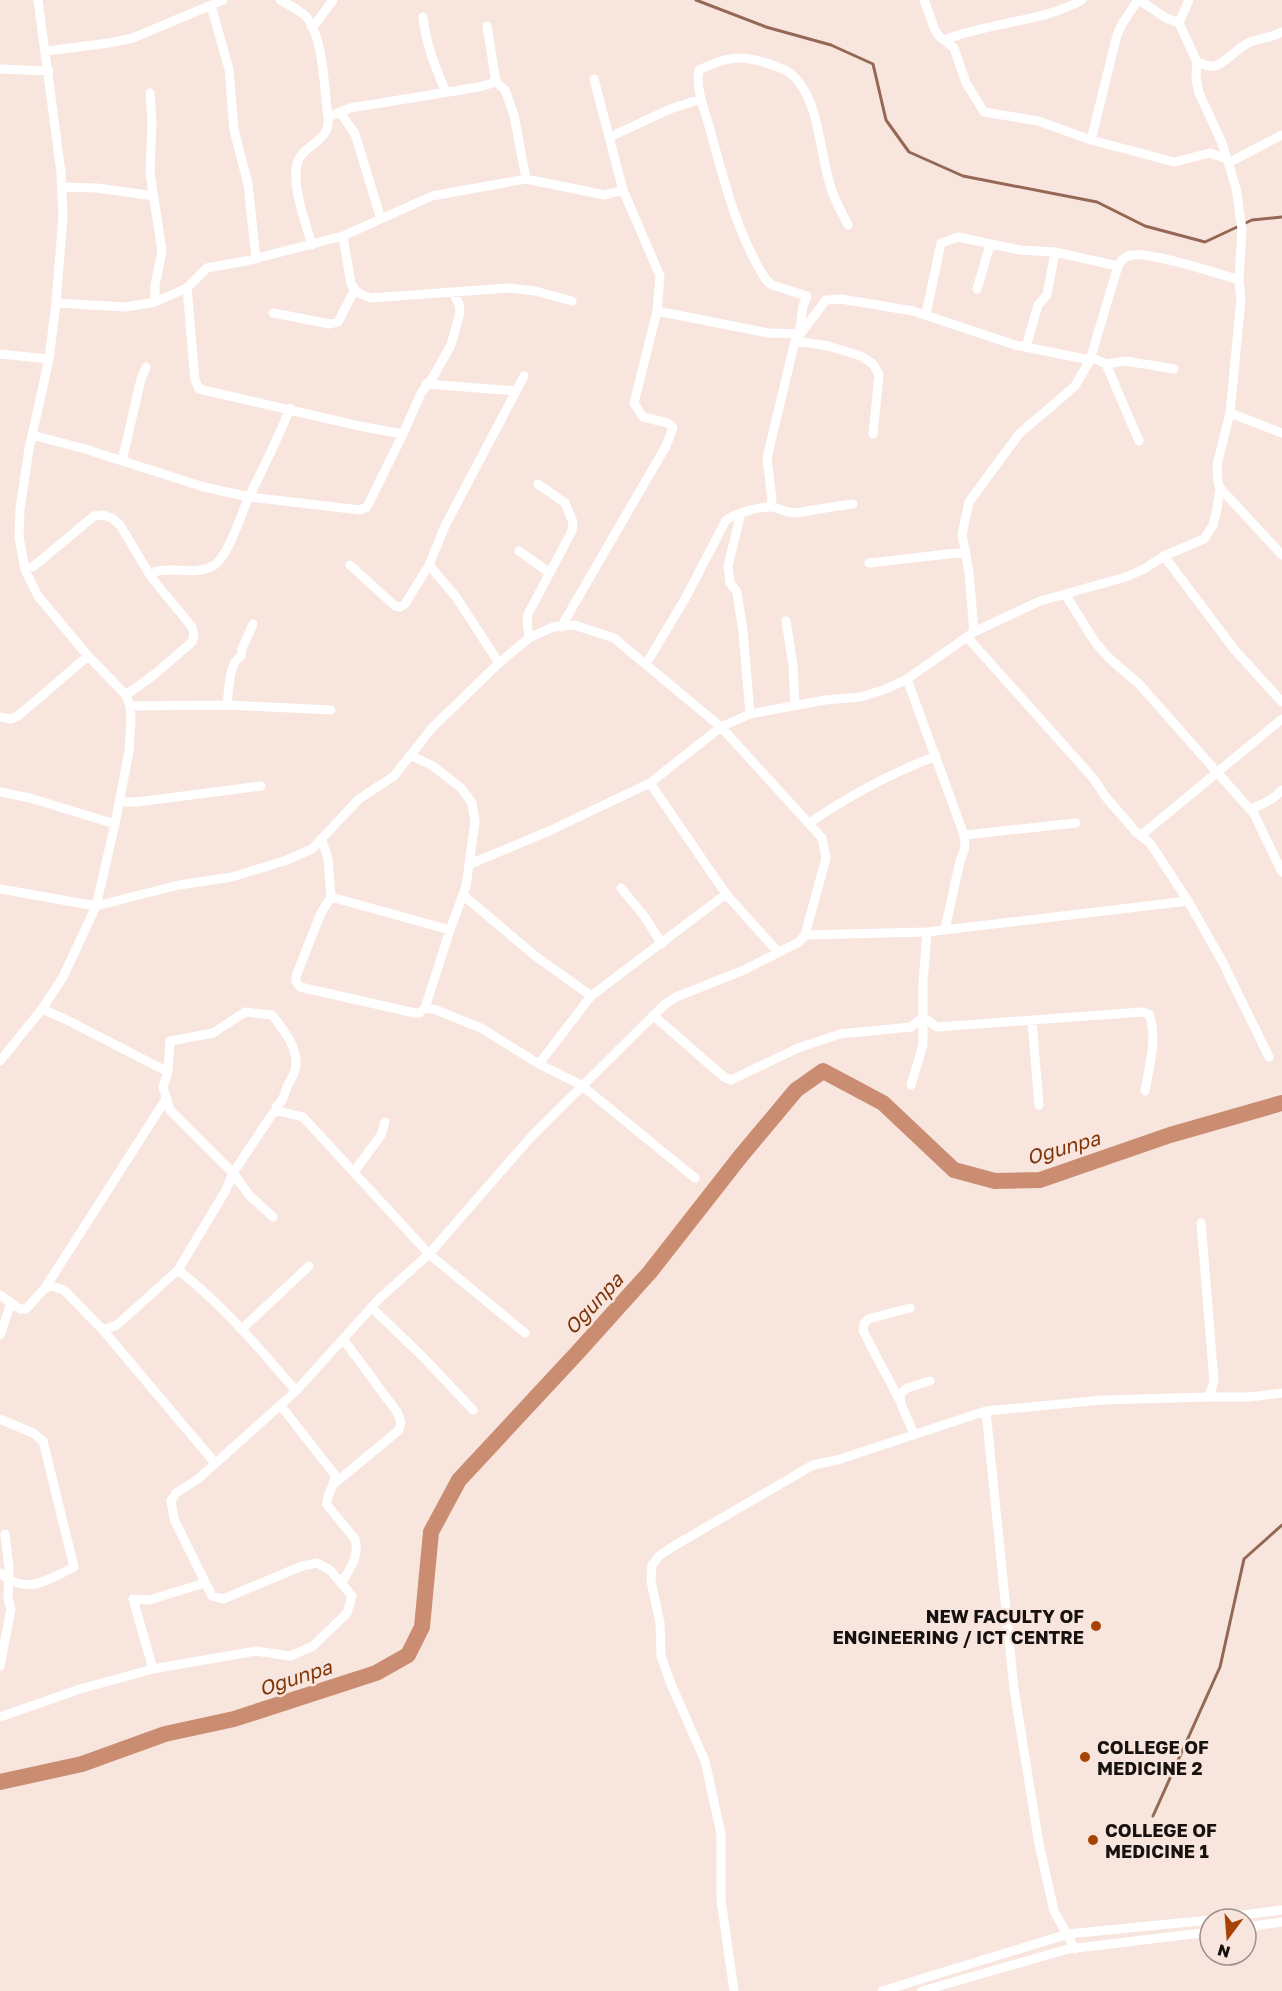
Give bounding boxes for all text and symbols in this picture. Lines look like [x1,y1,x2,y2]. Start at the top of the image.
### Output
water label: Ogunpa [1024,1125,1103,1170]
water label: Ogunpa [559,1267,629,1339]
place label: NEW FACULTY OF ENGINEERING / ICT CENTRE [832,1605,1084,1648]
marker: NEW FACULTY OF ENGINEERING / ICT CENTRE [1089,1619,1103,1633]
water label: Ogunpa [256,1654,335,1701]
place label: COLLEGE OF MEDICINE 2 [1097,1736,1209,1779]
marker: COLLEGE OF MEDICINE 2 [1078,1750,1092,1764]
place label: COLLEGE OF MEDICINE 1 [1105,1819,1217,1862]
marker: COLLEGE OF MEDICINE 1 [1086,1833,1100,1847]
north arrow [1198,1907,1258,1967]
text: N [1215,1940,1232,1963]

